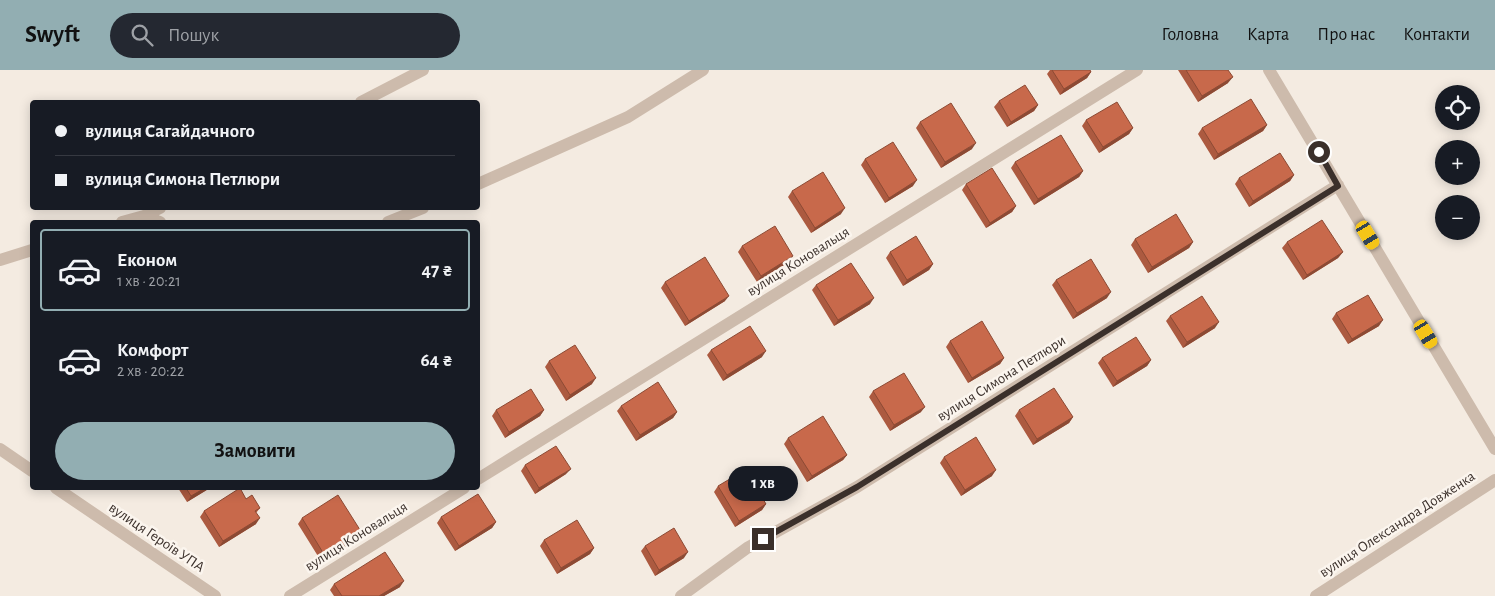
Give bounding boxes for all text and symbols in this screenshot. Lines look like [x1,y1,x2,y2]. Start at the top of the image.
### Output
search box [110,13,460,58]
icon: search [128,21,156,49]
text: Swyft [25,23,80,47]
text: Пошук [168,26,219,45]
text: Головна [1162,26,1219,44]
text: Карта [1247,26,1289,44]
text: Про нас [1317,26,1375,44]
text: Контакти [1403,26,1470,44]
map controls [1435,85,1480,240]
button: locate [1435,85,1480,130]
text: вулиця Сагайдачного [85,122,255,141]
button: + [1435,140,1480,185]
route start [1308,141,1330,163]
text: вулиця Симона Петлюри [85,170,280,189]
button: − [1435,195,1480,240]
car [1353,218,1382,252]
street label: вулиця Коновальця [744,224,852,299]
icon: car [57,248,102,293]
text: Економ [117,251,177,270]
text: 47 ₴ [421,261,453,280]
text: 1 хв · 20:21 [117,273,181,289]
car [1411,317,1440,351]
street label: вулиця Симона Петлюри [934,333,1068,424]
icon: car [57,338,102,383]
text: Комфорт [117,341,188,360]
text: 64 ₴ [420,351,453,370]
text: 2 хв · 20:22 [117,363,184,379]
button: Замовити [55,422,455,480]
callout: 1 хв [728,466,798,502]
street label: вулиця Олександра Довженка [1317,468,1478,580]
text: 1 хв [751,475,775,491]
street label: вулиця Коновальця [302,499,410,574]
street label: вулиця Героїв УПА [106,500,207,575]
route end [752,528,774,550]

